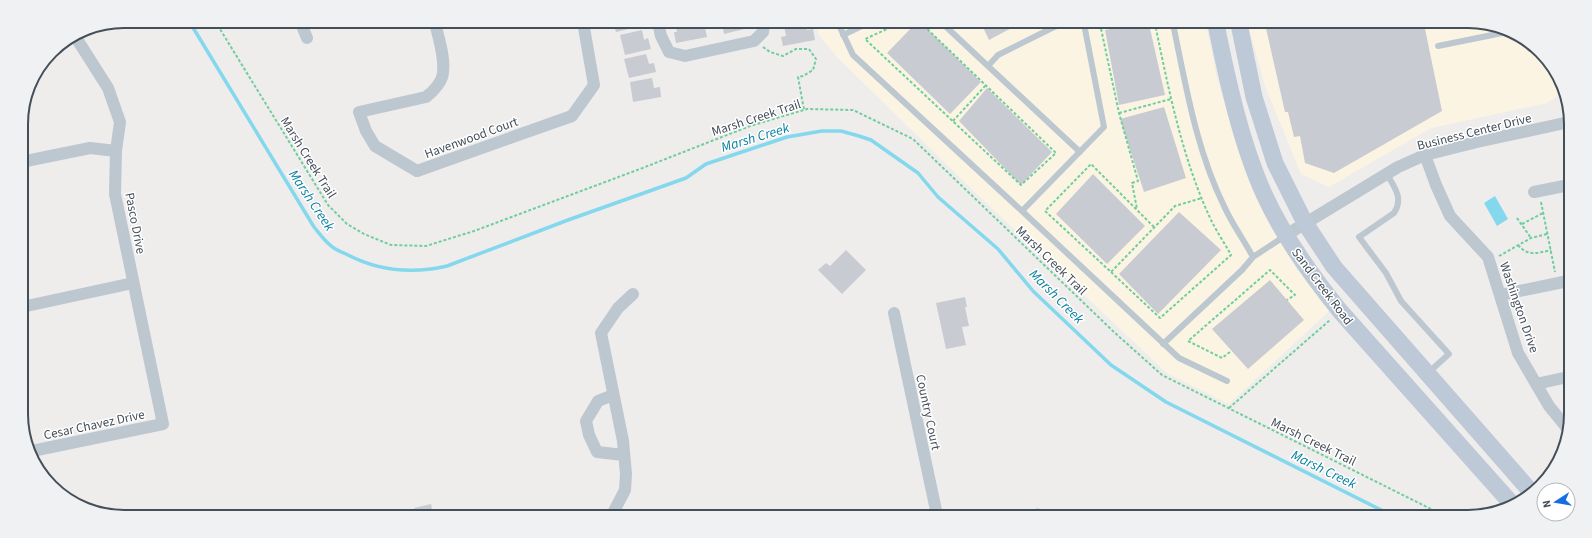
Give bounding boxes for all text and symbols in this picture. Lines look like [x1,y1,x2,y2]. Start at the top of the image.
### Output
street label: Marsh Creek Trail [709,95,803,139]
street label: Business Center Drive [1415,109,1533,155]
street label: Havenwood Court [422,112,521,163]
street label: Marsh Creek Trail [278,113,340,201]
water label: Marsh Creek [719,119,791,155]
water label: Marsh Creek [285,166,339,234]
street label: Pasco Drive [120,191,150,255]
street label: Marsh Creek Trail [1013,222,1091,298]
street label: Sand Creek Road [1287,244,1357,329]
street label: Washington Drive [1495,259,1543,355]
water label: Marsh Creek [1026,265,1088,327]
street label: Country Court [911,373,945,452]
street label: Cesar Chavez Drive [42,405,146,444]
street label: Marsh Creek Trail [1268,413,1359,470]
water label: Marsh Creek [1288,446,1360,494]
north arrow [1536,482,1576,522]
text: N [1539,499,1555,509]

